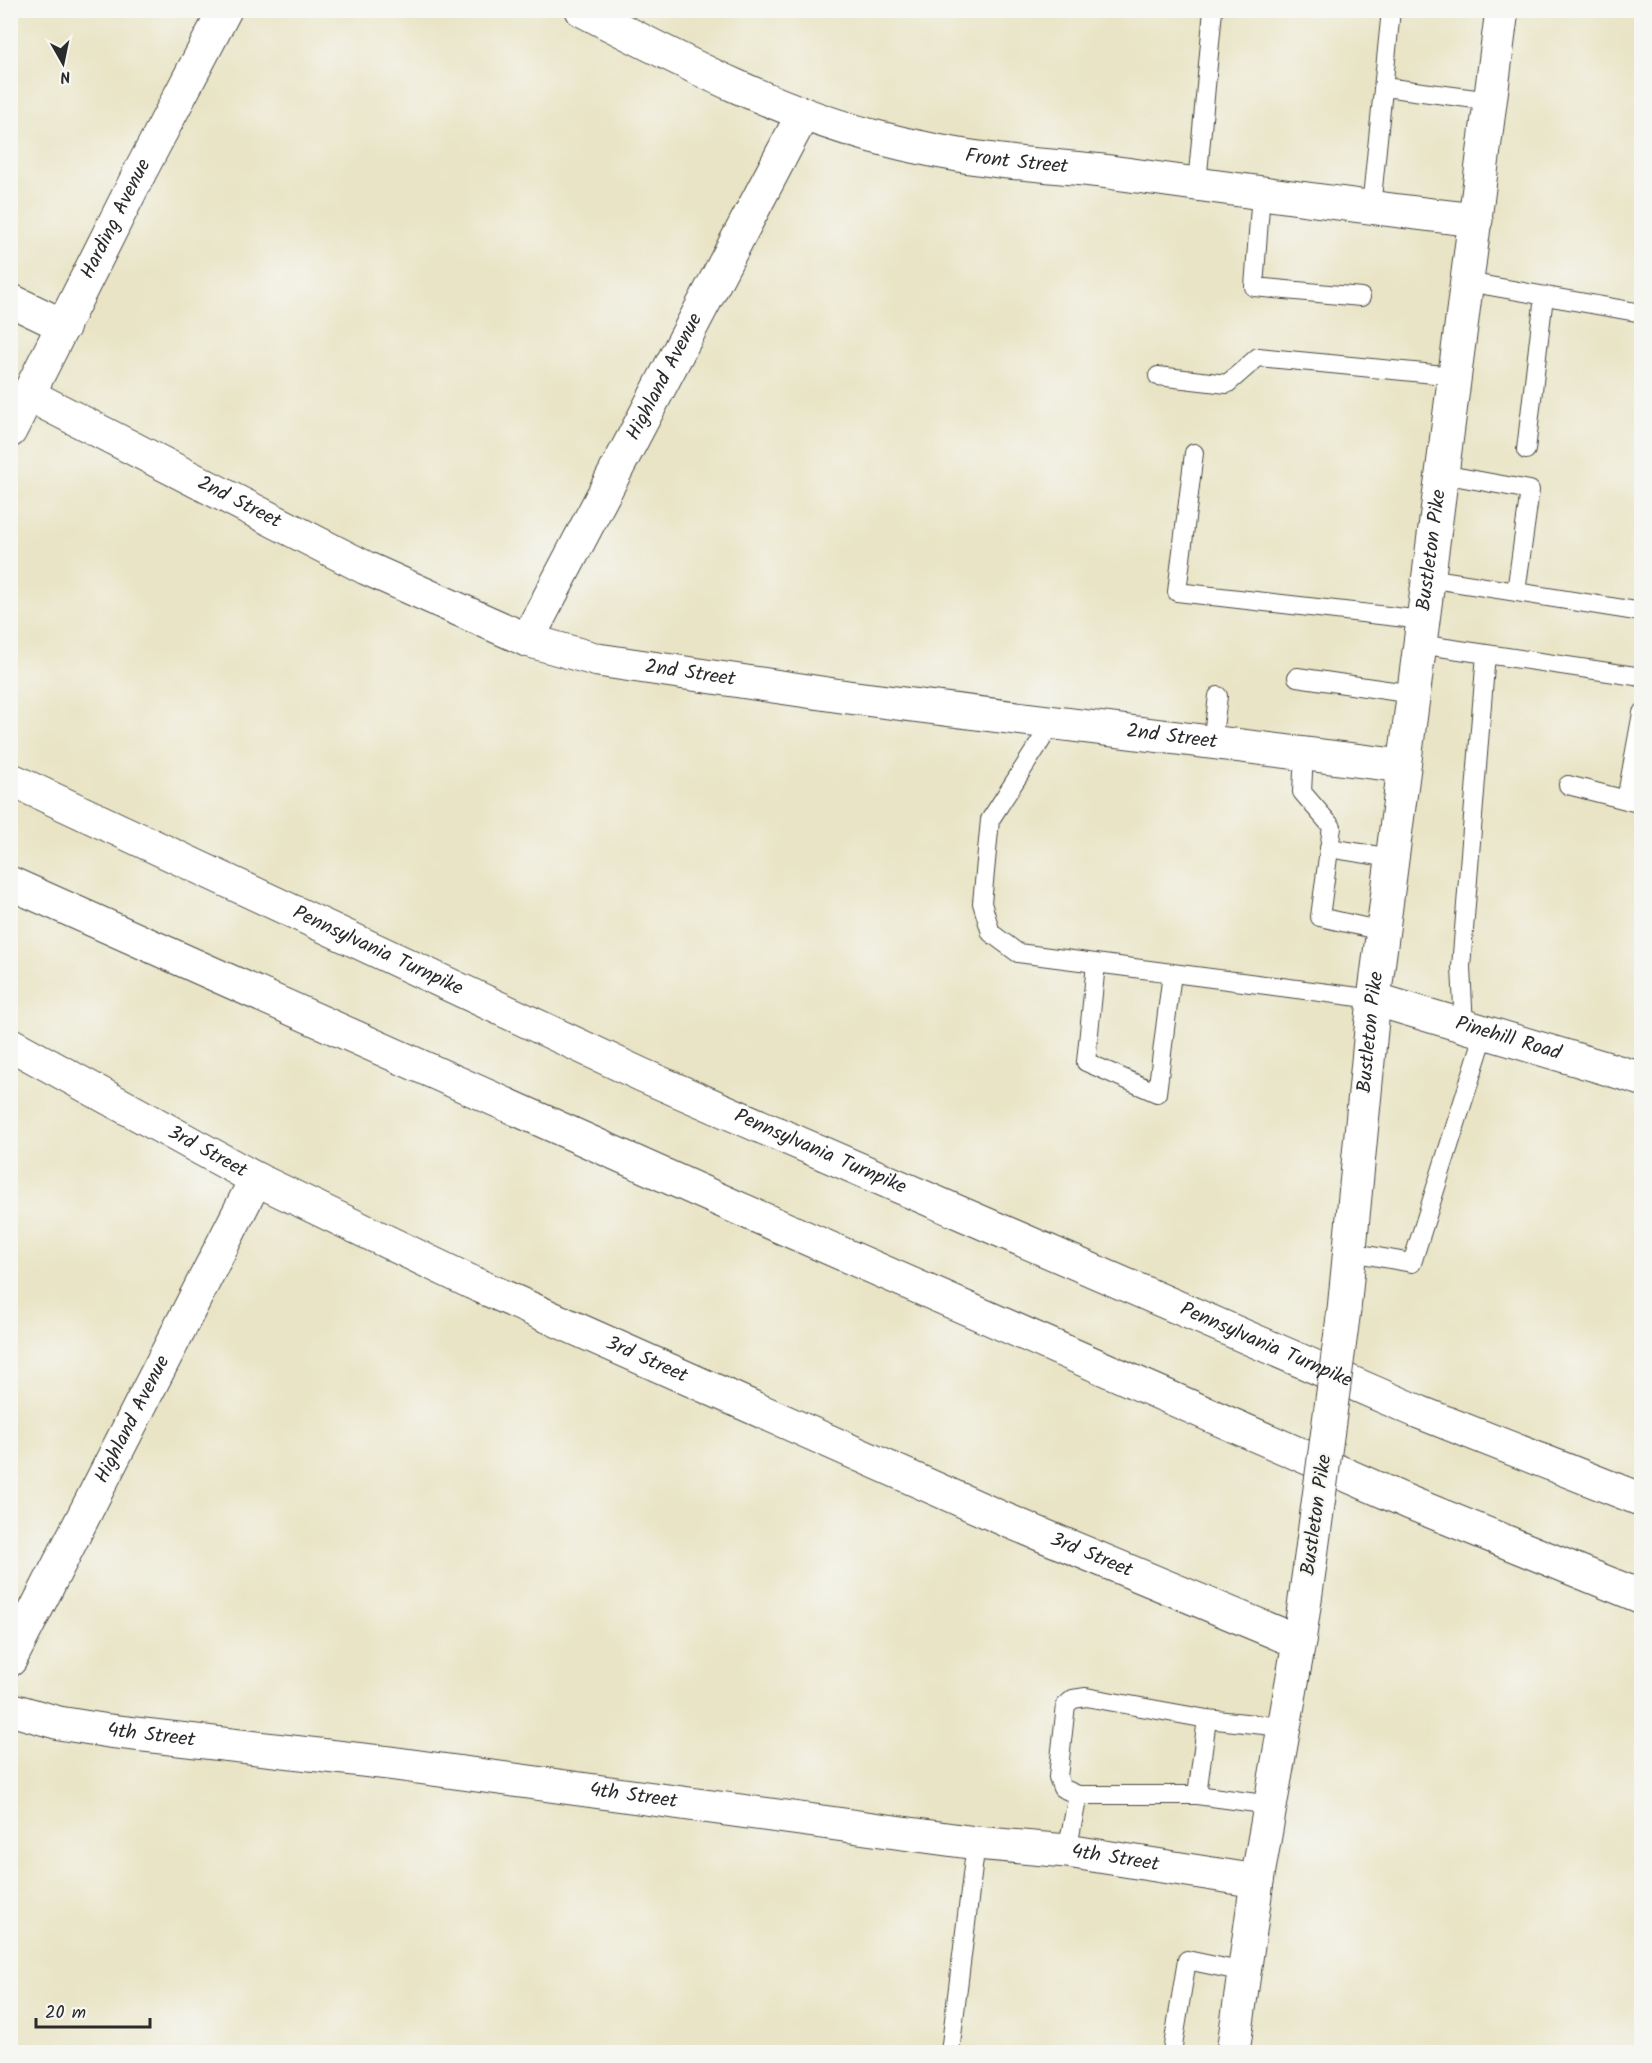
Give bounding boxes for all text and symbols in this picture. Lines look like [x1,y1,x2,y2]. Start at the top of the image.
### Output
north arrow [33,33,93,93]
text: N [58,63,72,89]
street label: Front Street [963,140,1070,183]
street label: Harding Avenue [73,153,160,285]
street label: Highland Avenue [618,307,712,447]
street label: 2nd Street [191,468,287,538]
street label: Bustleton Pike [1408,488,1456,613]
street label: 2nd Street [643,651,738,696]
street label: 2nd Street [1125,716,1219,759]
street label: Pennsylvania Turnpike [287,897,468,1005]
street label: Bustleton Pike [1349,970,1393,1095]
street label: Pinehill Road [1451,1008,1566,1070]
street label: Pennsylvania Turnpike [729,1101,911,1204]
street label: 3rd Street [161,1117,253,1187]
street label: Pennsylvania Turnpike [1175,1294,1357,1397]
street label: 3rd Street [600,1328,693,1392]
street label: Highland Avenue [87,1350,179,1489]
street label: Bustleton Pike [1293,1452,1341,1578]
street label: 3rd Street [1045,1524,1138,1587]
street label: 4th Street [105,1715,197,1757]
street label: 4th Street [587,1774,679,1818]
street label: 4th Street [1069,1836,1162,1881]
scale bar [36,1991,150,2029]
text: 20 m [45,1999,86,2028]

